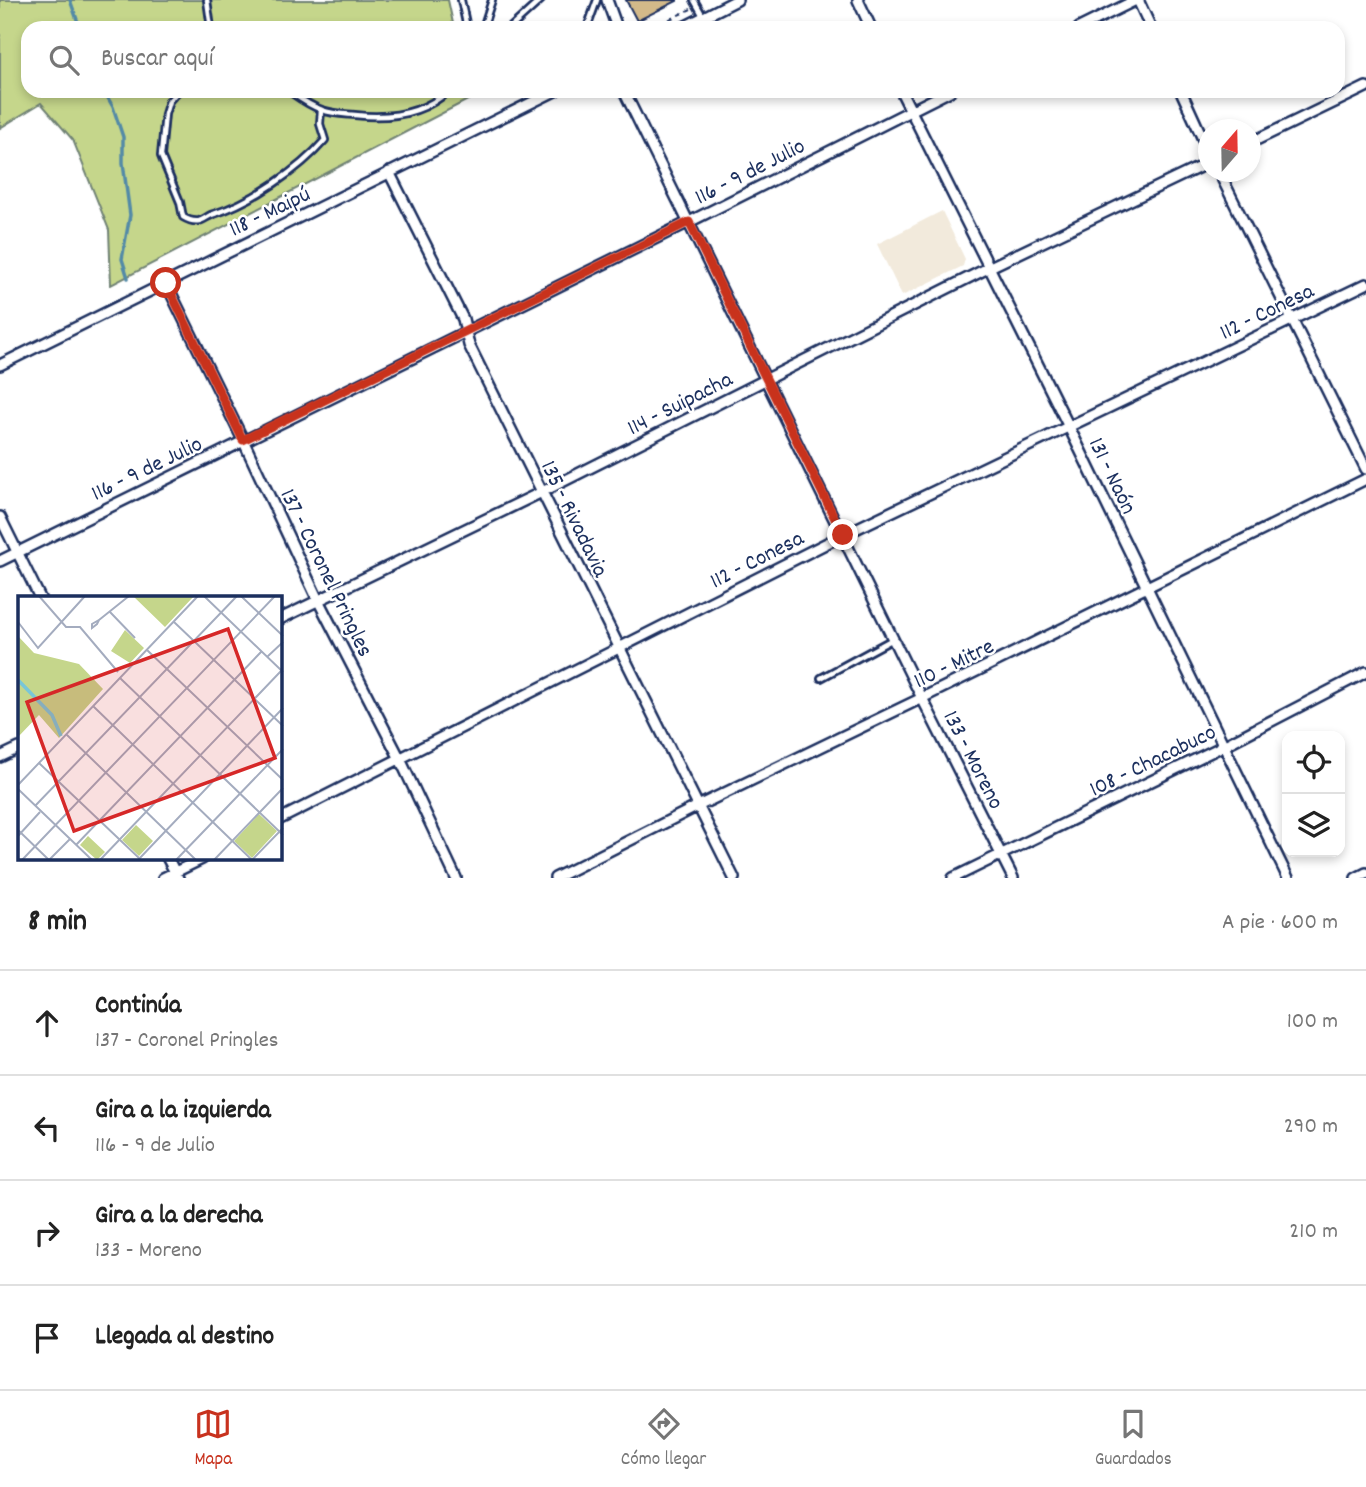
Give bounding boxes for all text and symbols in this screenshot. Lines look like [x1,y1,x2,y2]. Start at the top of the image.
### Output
search box [21,21,1345,98]
icon: search [45,41,83,79]
text: Buscar aquí [101,41,213,78]
north arrow [1198,119,1261,182]
street label: 116 - 9 de Julio [690,131,812,215]
street label: 118 - Maipú [224,179,317,247]
route start [150,267,181,298]
street label: 112 - Conesa [1215,276,1321,350]
street label: 114 - Suipacha [622,364,740,446]
street label: 116 - 9 de Julio [86,429,209,511]
street label: 131 - Naón [1078,433,1144,520]
street label: 135 - Rivadavia [530,456,616,585]
street label: 137 - Coronel Pringles [270,484,380,663]
route end [827,519,858,550]
street label: 112 - Conesa [705,523,811,599]
inset map [18,596,282,860]
street label: 110 - Mitre [909,631,1000,699]
street label: 133 - Moreno [933,705,1011,816]
street label: 108 - Chacabuco [1085,717,1222,807]
map controls [1282,731,1345,857]
button: locate [1282,731,1345,794]
button: layers [1282,794,1345,857]
text: 8 min [28,902,87,945]
text: A pie · 600 m [1222,907,1338,940]
text: Continúa [95,988,181,1025]
icon: ahead [28,1004,66,1042]
text: 100 m [1287,1006,1338,1039]
text: 137 - Coronel Pringles [95,1025,278,1058]
text: Gira a la izquierda [95,1093,271,1130]
icon: left [28,1109,66,1147]
text: 290 m [1284,1111,1338,1144]
text: 116 - 9 de Julio [95,1130,215,1163]
text: Gira a la derecha [95,1198,262,1235]
icon: right [28,1214,66,1252]
text: 210 m [1289,1216,1338,1249]
text: 133 - Moreno [95,1235,202,1268]
icon: arrive [28,1319,66,1357]
text: Llegada al destino [95,1319,274,1356]
tab: Mapa [194,1405,232,1474]
tab: Cómo llegar [621,1405,706,1474]
tab: Guardados [1095,1405,1172,1474]

